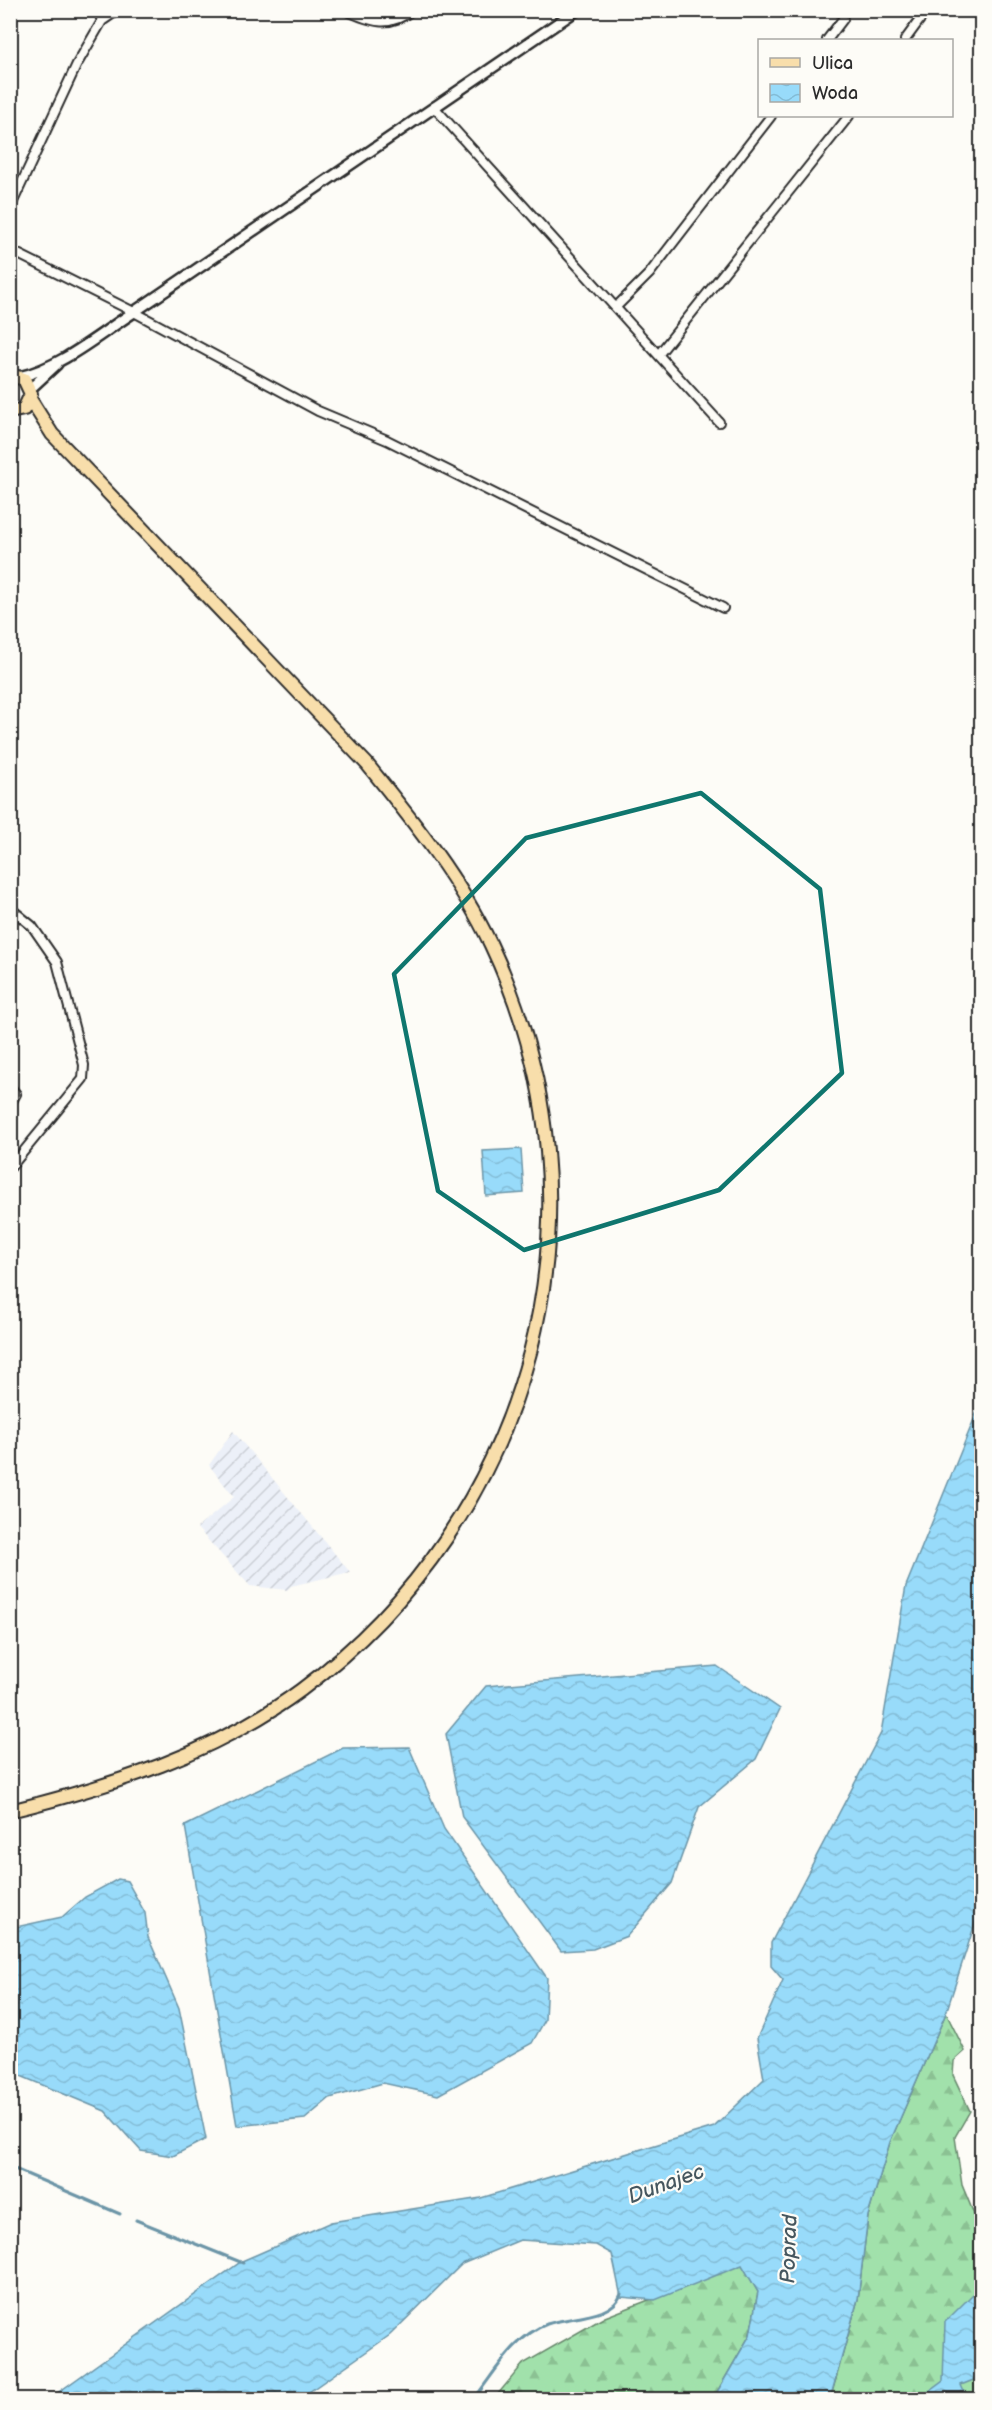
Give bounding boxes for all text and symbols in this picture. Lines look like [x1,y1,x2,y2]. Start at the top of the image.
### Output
legend [758,39,953,117]
text: Ulica [812,53,853,74]
text: Woda [812,83,858,104]
water label: Dunajec [625,2159,707,2209]
water label: Poprad [775,2213,803,2284]

